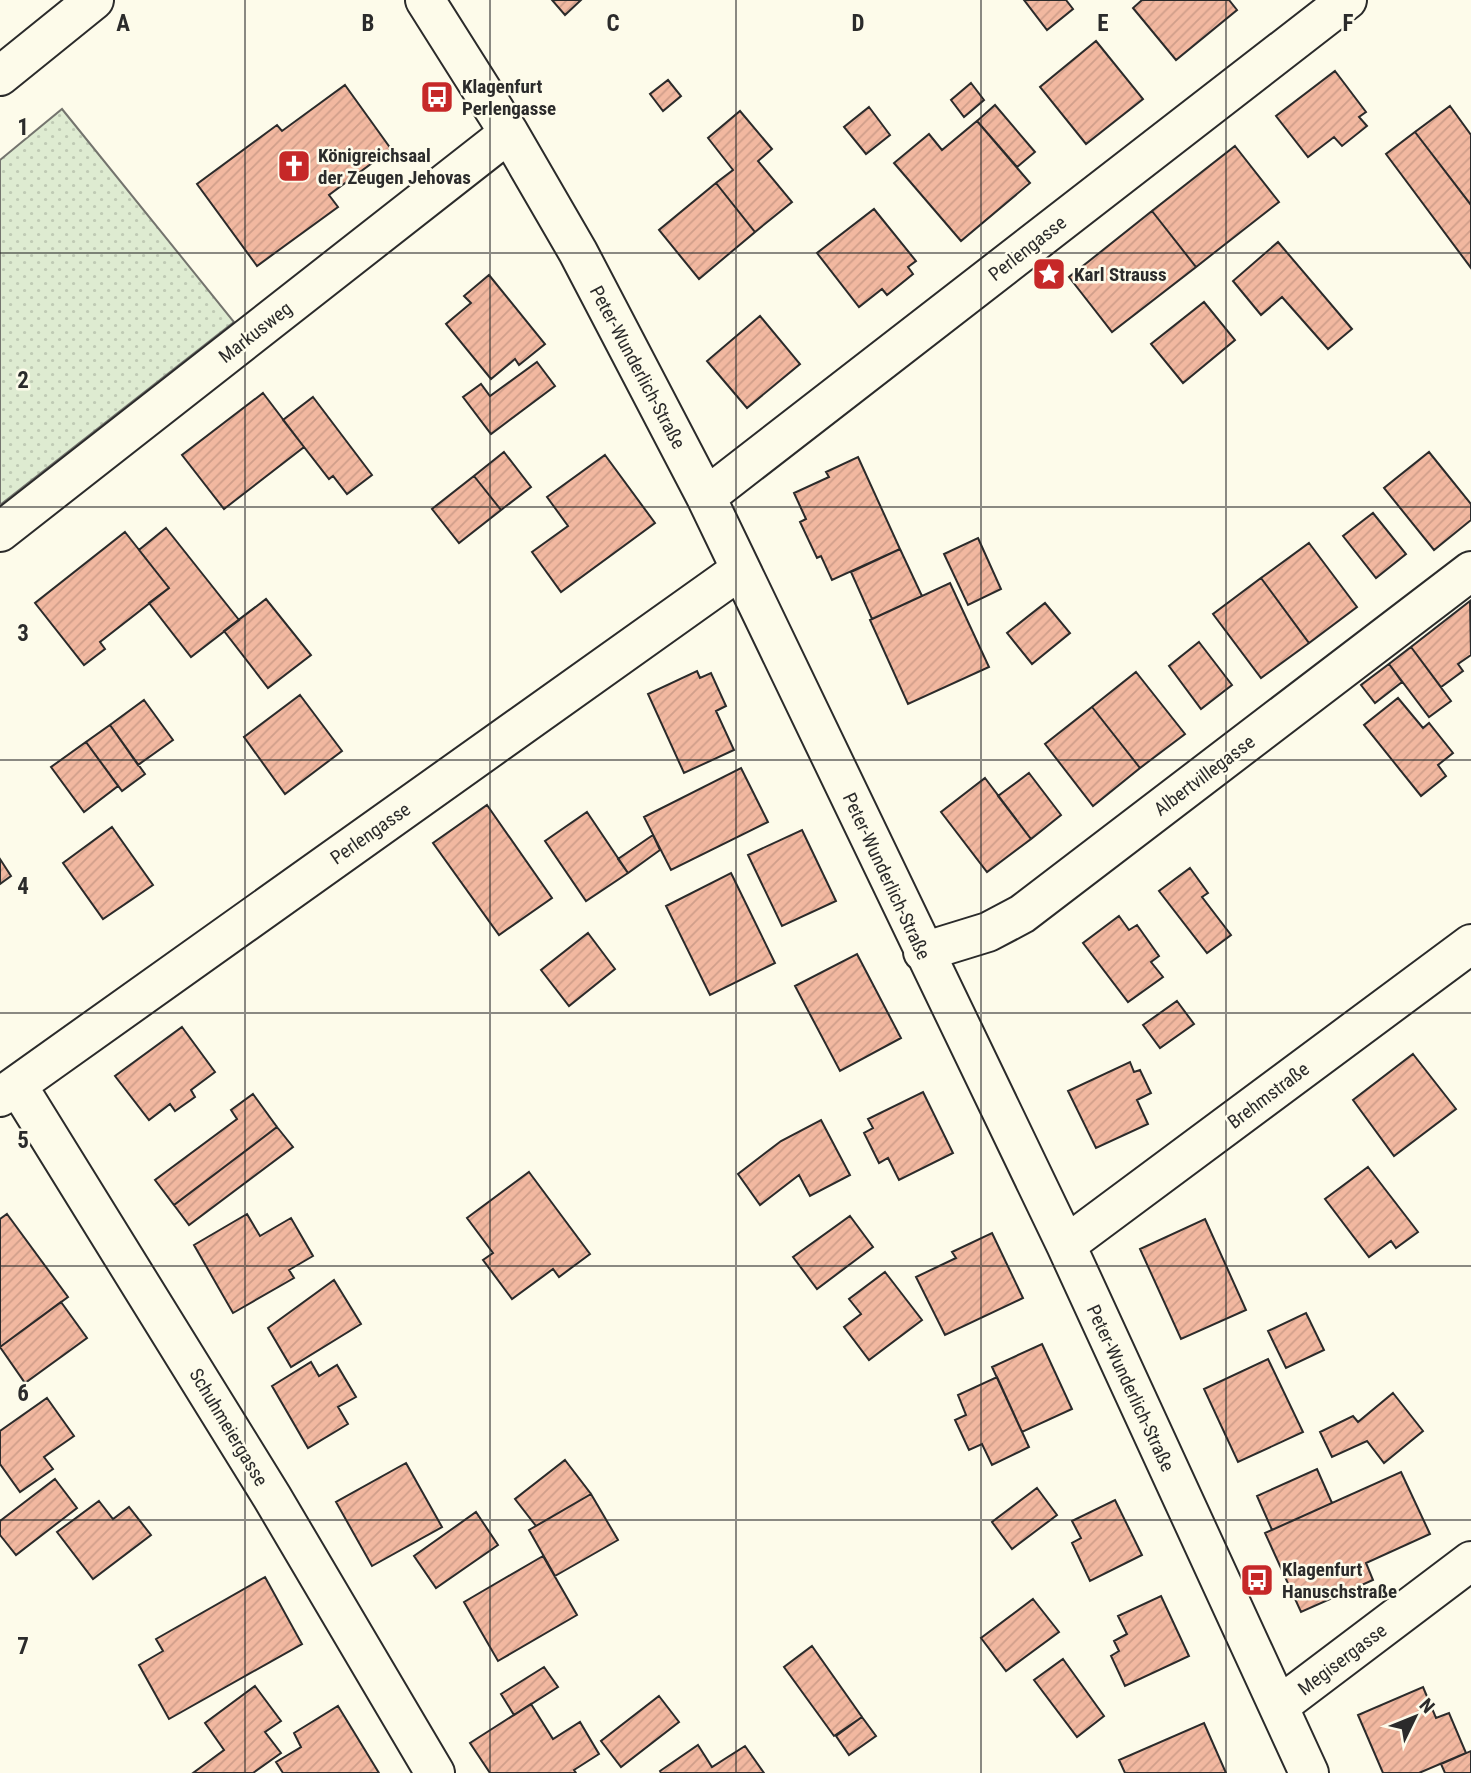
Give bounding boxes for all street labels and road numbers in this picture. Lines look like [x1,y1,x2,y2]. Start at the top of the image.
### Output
street label: Perlengasse [984,211,1071,286]
street label: Peter-Wunderlich-Straße [585,282,690,453]
street label: Markusweg [214,297,296,368]
street label: Albertvillegasse [1149,730,1259,821]
street label: Peter-Wunderlich-Straße [838,789,935,963]
street label: Perlengasse [326,797,415,869]
street label: Brehmstraße [1223,1057,1314,1133]
street label: Peter-Wunderlich-Straße [1082,1301,1179,1475]
street label: Schuhmeiergasse [184,1364,273,1490]
street label: Megisergasse [1293,1619,1391,1700]

